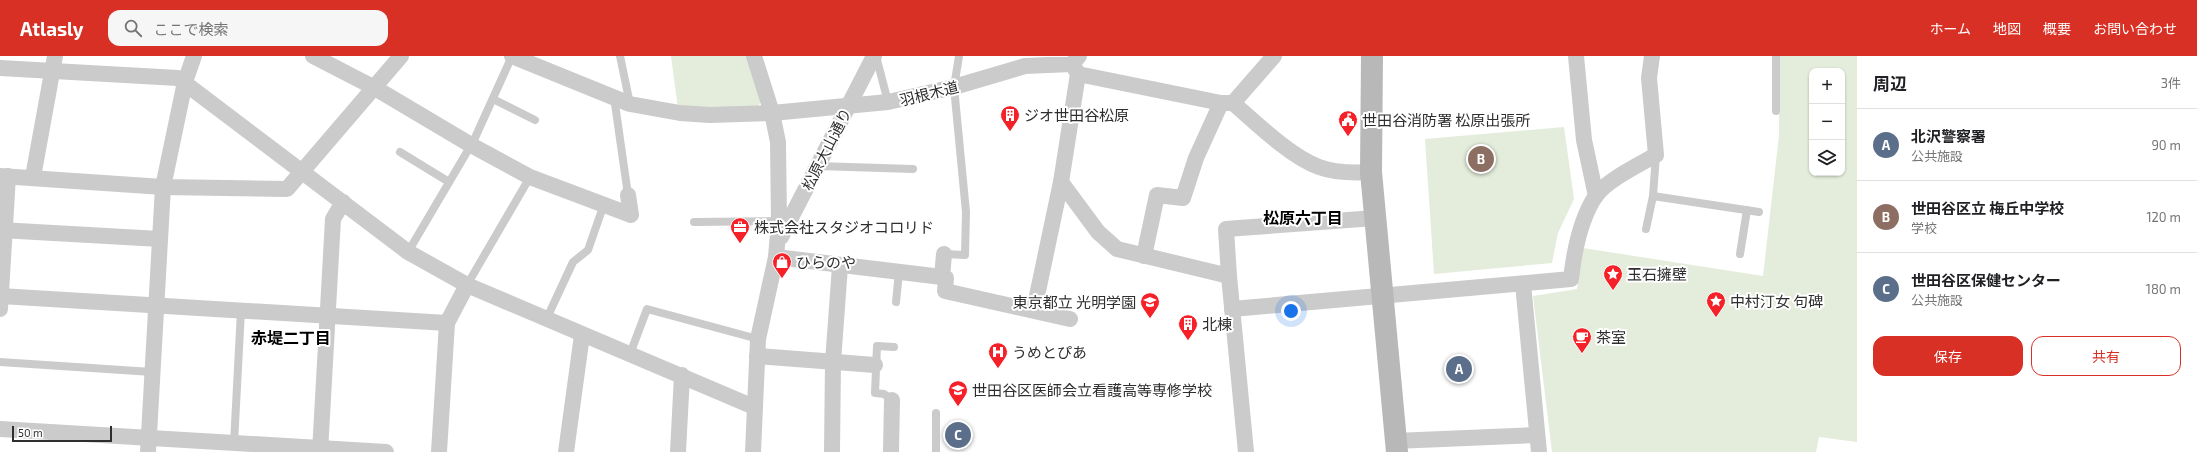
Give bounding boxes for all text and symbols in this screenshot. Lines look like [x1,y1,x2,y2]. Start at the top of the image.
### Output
search box [108,10,388,46]
text: Atlasly [20,17,84,40]
icon: search [122,17,144,39]
text: ここで検索 [154,20,229,38]
text: ホーム [1929,20,1971,37]
text: 地図 [1993,20,2021,37]
text: 概要 [2043,20,2071,37]
text: お問い合わせ [2093,20,2177,37]
map controls [1809,68,1845,176]
button: + [1809,68,1845,104]
text: 周辺 [1873,73,1907,93]
text: 3件 [2161,75,2181,91]
street label: 羽根木道 [898,77,960,109]
building icon: ジオ世田谷松原 [999,104,1021,132]
button: − [1809,104,1845,140]
street label: 松原大山通り [798,105,854,193]
place label: ジオ世田谷松原 [1024,106,1129,124]
public building icon: 世田谷消防署 松原出張所 [1337,109,1359,137]
place label: 世田谷消防署 松原出張所 [1362,111,1530,129]
text: 北沢警察署 [1911,127,1986,145]
text: A [1882,137,1890,153]
text: 90 m [2151,137,2181,153]
button: layers [1809,140,1845,176]
pin: B [1468,144,1494,174]
text: 公共施設 [1911,148,1963,164]
text: 世田谷区立 梅丘中学校 [1911,199,2064,217]
district label: 松原六丁目 [1263,208,1343,227]
text: B [1882,209,1890,225]
text: 120 m [2146,209,2181,225]
office icon: 株式会社スタジオコロリド [729,216,751,244]
place label: 株式会社スタジオコロリド [754,218,934,236]
text: 学校 [1911,220,1937,236]
shop icon: ひらのや [771,251,793,279]
place label: ひらのや [796,253,856,271]
place icon: 玉石擁壁 [1602,263,1624,291]
place label: 玉石擁壁 [1627,265,1687,283]
text: 世田谷区保健センター [1911,271,2061,289]
text: C [1882,281,1890,297]
text: 180 m [2146,281,2181,297]
place icon: 中村汀女 句碑 [1705,290,1727,318]
school or university icon: 東京都立 光明学園 [1139,291,1161,319]
place label: 中村汀女 句碑 [1730,292,1823,310]
text: 公共施設 [1911,292,1963,308]
place label: 東京都立 光明学園 [1013,293,1136,311]
your location [1281,301,1301,321]
building icon: 北棟 [1177,313,1199,341]
place label: 北棟 [1202,315,1232,333]
cafe icon: 茶室 [1571,326,1593,354]
district label: 赤堤二丁目 [251,328,331,347]
place label: 茶室 [1596,328,1626,346]
button: 保存 [1873,336,2023,376]
button: 共有 [2031,336,2181,376]
hospital icon: うめとぴあ [987,341,1009,369]
place label: うめとぴあ [1012,343,1087,361]
pin: A [1446,354,1472,384]
school or university icon: 世田谷区医師会立看護高等専修学校 [947,379,969,407]
place label: 世田谷区医師会立看護高等専修学校 [972,381,1212,399]
pin: C [945,420,971,450]
scale bar [12,424,112,443]
text: 50 m [18,426,43,439]

